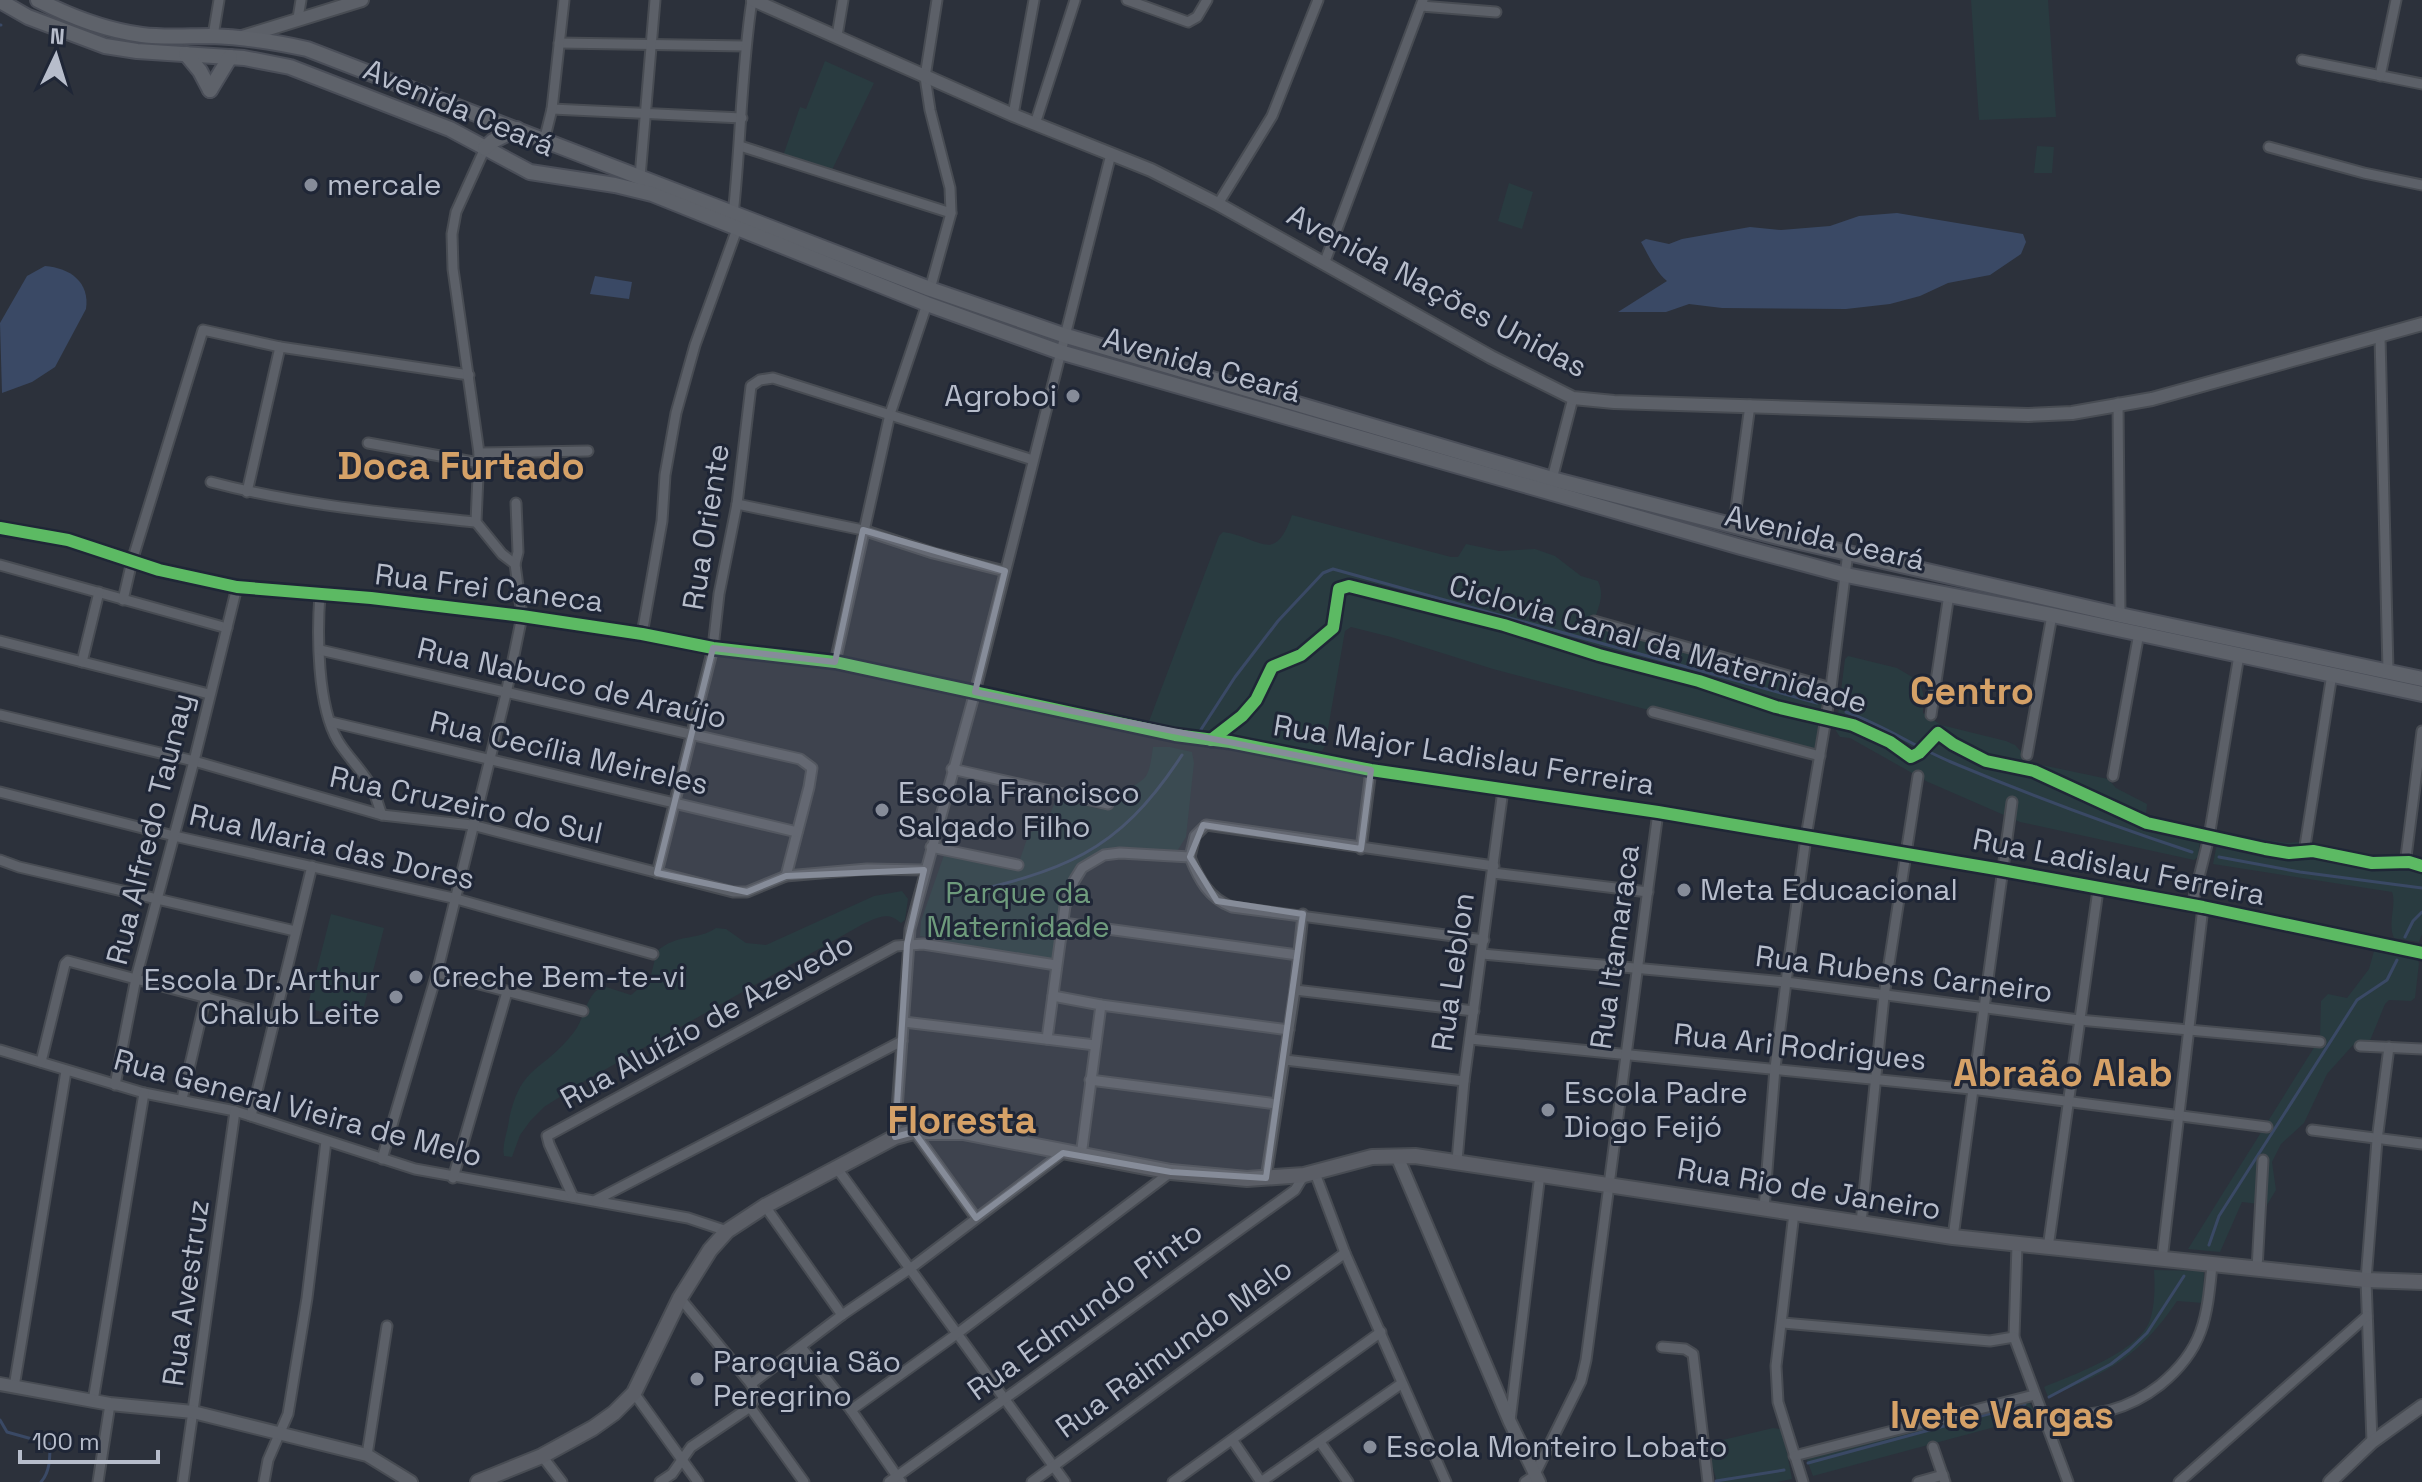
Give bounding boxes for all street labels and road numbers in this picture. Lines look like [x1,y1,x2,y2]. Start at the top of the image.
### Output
street label: Avenida Ceará [358,50,561,165]
street label: Avenida Nações Unidas [1281,195,1594,386]
street label: Avenida Ceará [1099,318,1306,411]
street label: Rua Oriente [673,441,738,613]
street label: Avenida Ceará [1721,496,1929,579]
street label: Rua Frei Caneca [373,554,606,621]
street label: Ciclovia Canal da Maternidade [1444,565,1872,722]
street label: Rua Nabuco de Araújo [414,628,731,737]
street label: Rua Alfredo Taunay [97,689,202,969]
street label: Rua Cecília Meireles [426,701,712,804]
street label: Rua Major Ladislau Ferreira [1271,705,1657,804]
street label: Rua Cruzeiro do Sul [326,757,606,852]
street label: Rua Maria das Dores [186,795,479,898]
street label: Rua Ladislau Ferreira [1969,819,2269,914]
street label: Rua Itamaraca [1581,842,1648,1052]
street label: Rua Leblon [1422,890,1483,1054]
street label: Rua Aluízio de Azevedo [553,924,860,1118]
street label: Rua Rubens Carneiro [1753,936,2055,1011]
street label: Rua Ari Rodrigues [1672,1014,1928,1079]
street label: Rua General Vieira de Melo [110,1040,487,1176]
street label: Rua Rio de Janeiro [1674,1148,1944,1229]
street label: Rua Avestruz [153,1197,218,1389]
street label: Rua Edmundo Pinto [959,1212,1210,1409]
street label: Rua Raimundo Melo [1048,1249,1300,1447]

